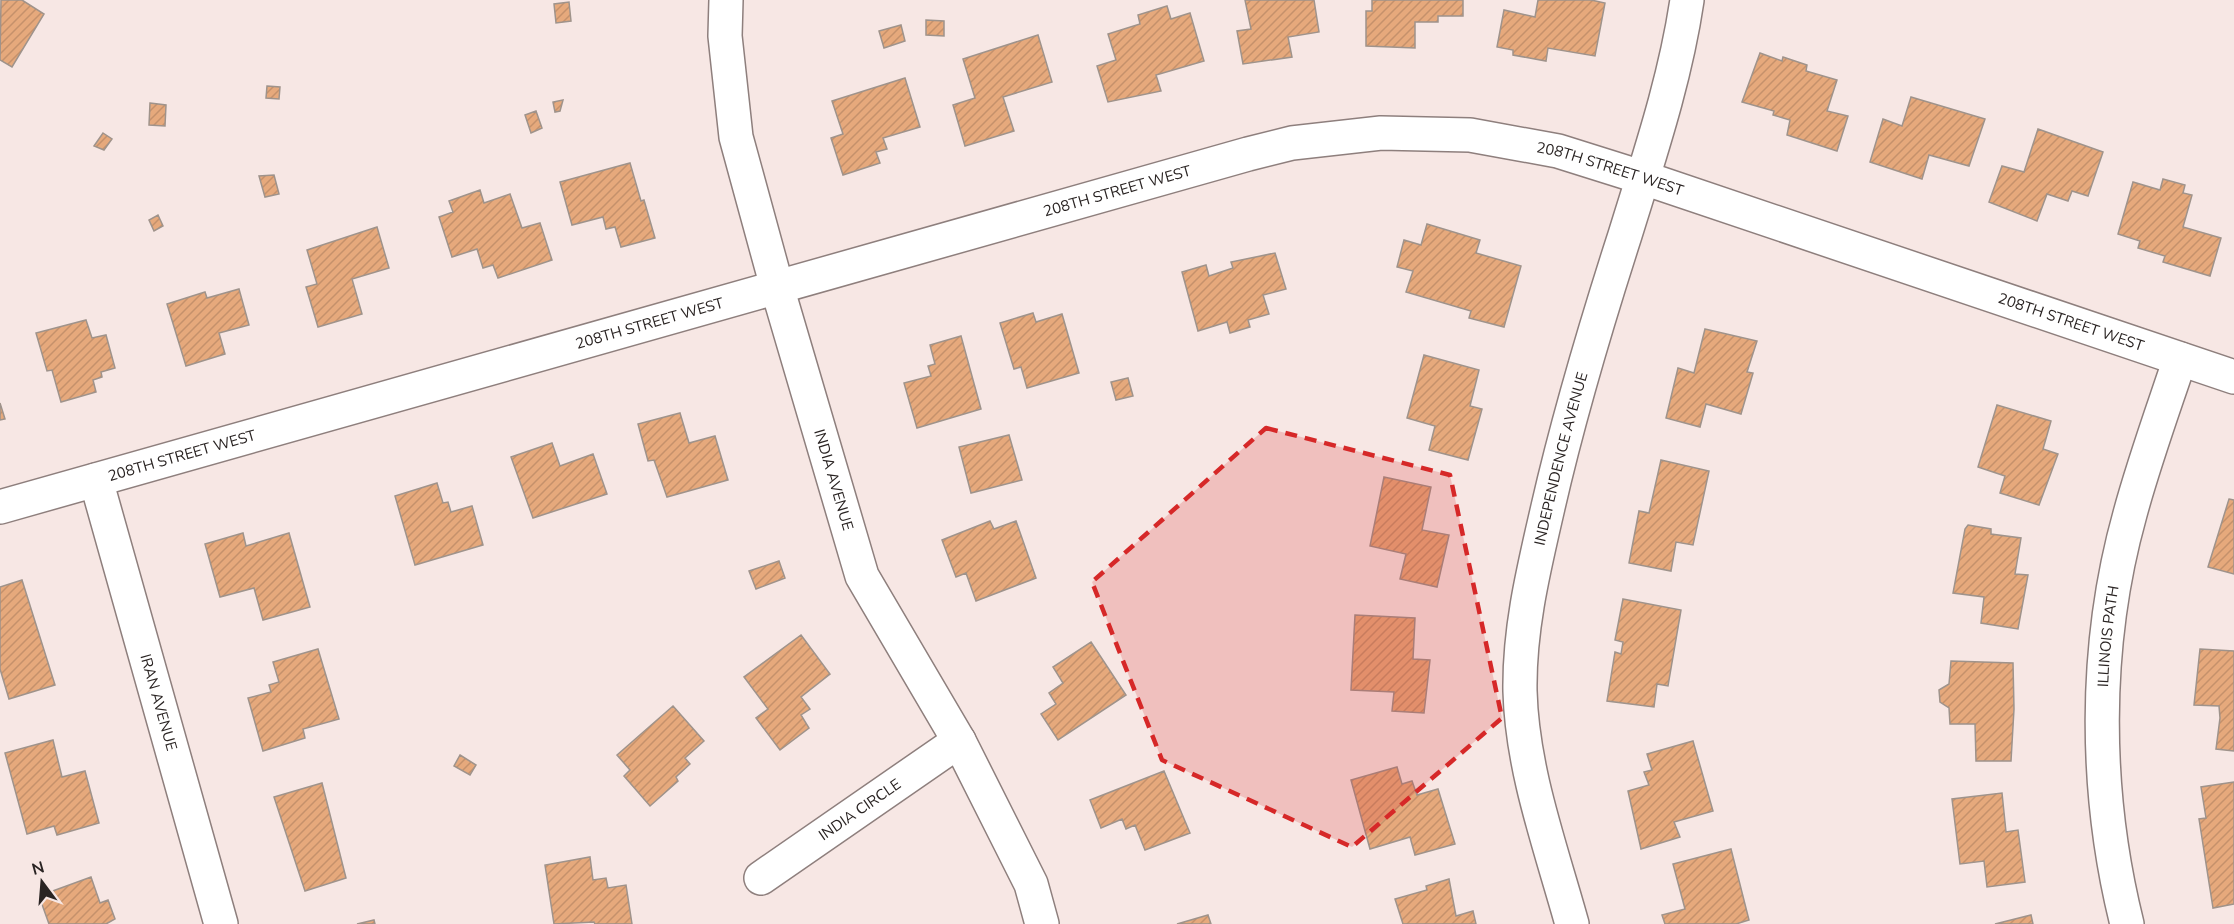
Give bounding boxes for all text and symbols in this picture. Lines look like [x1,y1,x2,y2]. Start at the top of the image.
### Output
street label: 208TH STREET WEST [1535,137,1686,201]
street label: 208TH STREET WEST [1041,161,1193,221]
street label: 208TH STREET WEST [1995,288,2146,356]
street label: 208TH STREET WEST [573,293,726,354]
street label: INDEPENDENCE AVENUE [1530,370,1592,547]
street label: 208TH STREET WEST [106,425,258,486]
street label: INDIA AVENUE [809,427,858,533]
street label: ILLINOIS PATH [2093,584,2124,688]
street label: IRAN AVENUE [135,652,182,753]
street label: INDIA CIRCLE [815,774,905,845]
north arrow [12,852,72,912]
text: N [29,856,47,881]

